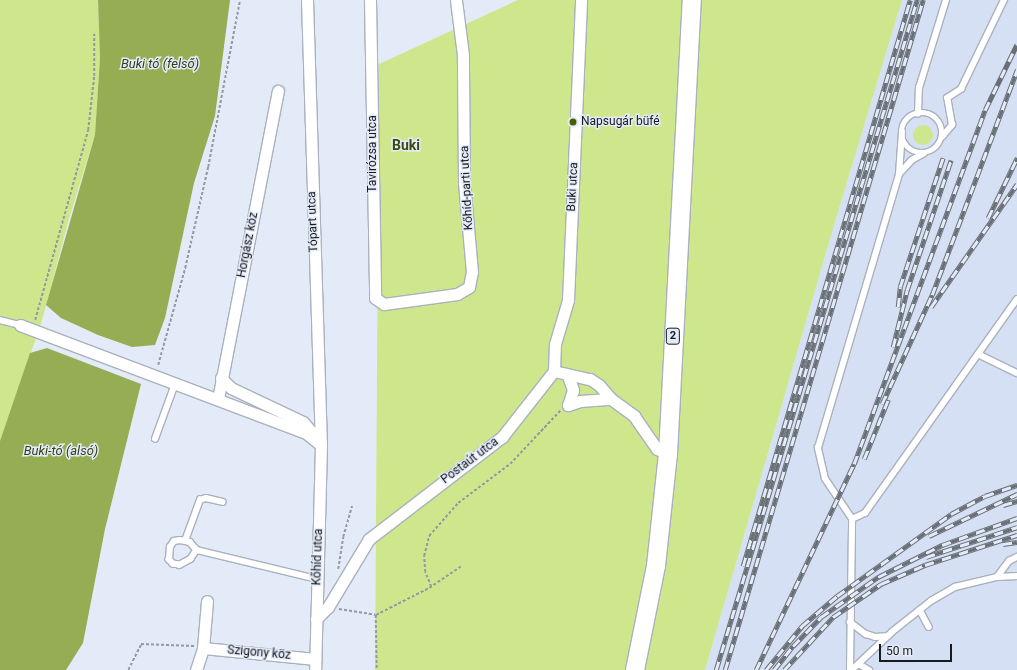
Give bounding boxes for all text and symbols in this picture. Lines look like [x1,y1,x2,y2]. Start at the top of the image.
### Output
water label: Buki tó (felső) [121,56,199,72]
street label: Tavirózsa utca [366,115,380,193]
place label: Napsugár büfé [581,115,660,129]
marker: Napsugár büfé [568,117,578,127]
district label: Buki [392,137,420,153]
street label: Kőhíd-parti utca [458,145,476,231]
street label: Buki utca [565,162,581,212]
street label: Tópart utca [305,191,321,253]
street label: Horgász köz [235,211,261,279]
road number: 2 [665,327,681,345]
street label: Postaút utca [439,435,501,487]
water label: Buki-tó (alsó) [24,443,98,459]
street label: Kőhíd utca [310,528,326,586]
scale bar [881,636,954,662]
street label: Szigony köz [227,643,291,663]
text: 50 m [886,644,913,658]

